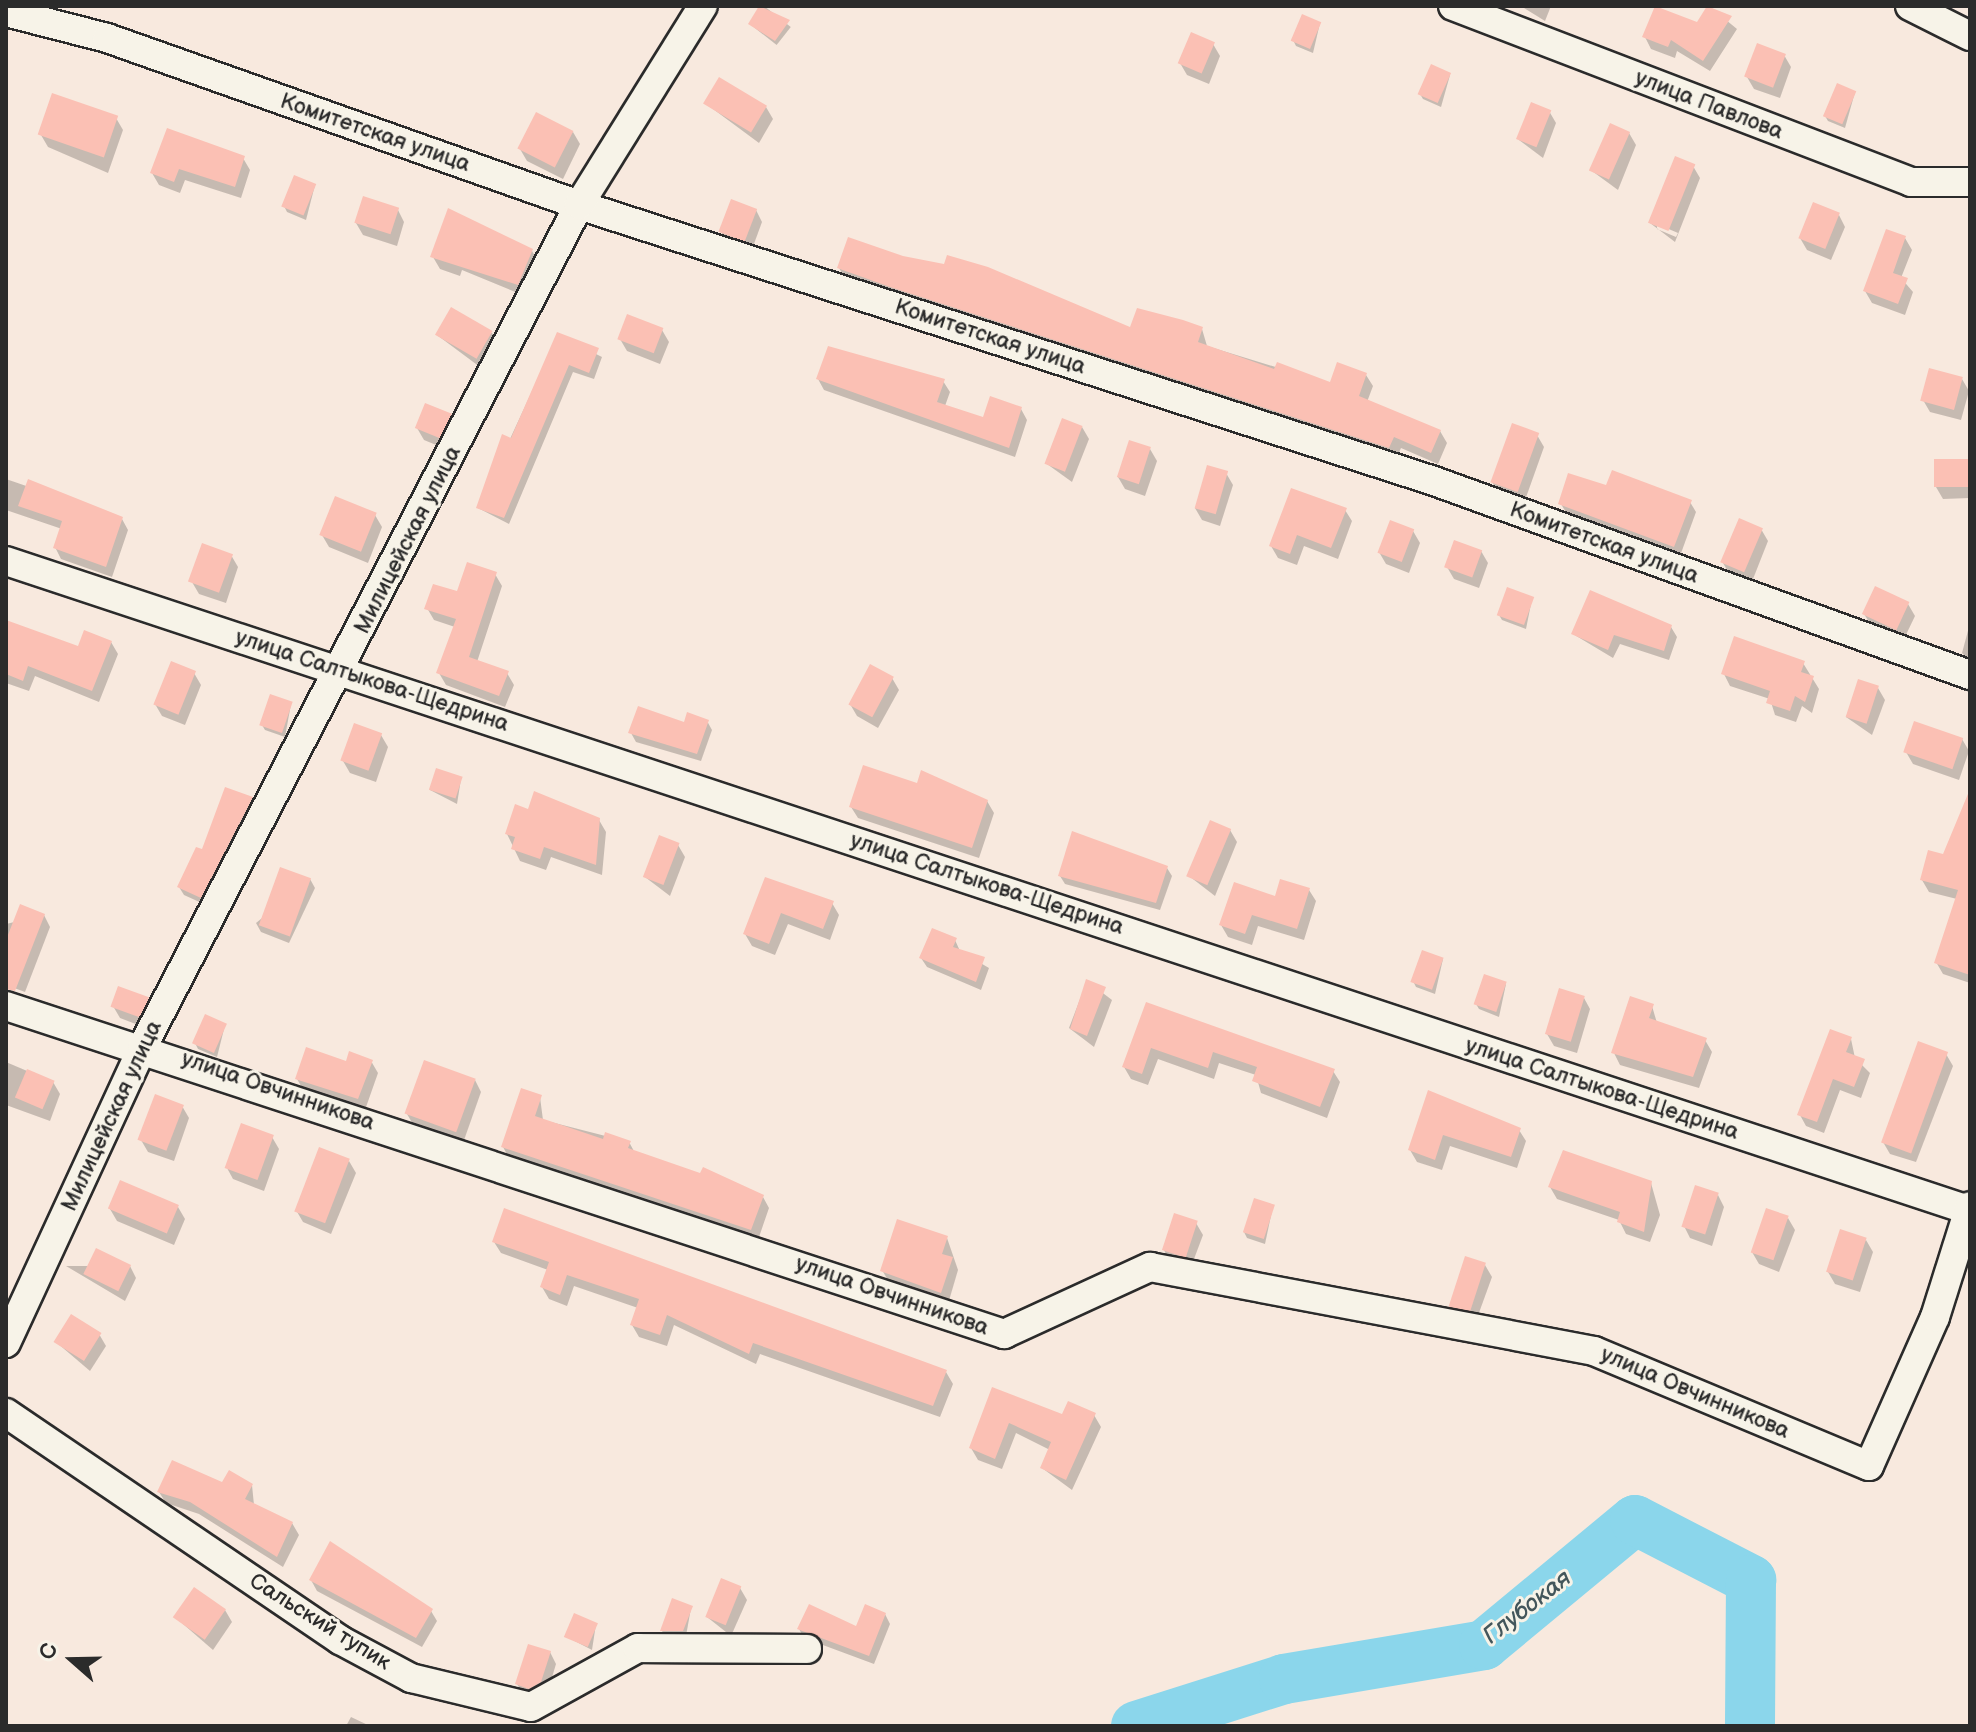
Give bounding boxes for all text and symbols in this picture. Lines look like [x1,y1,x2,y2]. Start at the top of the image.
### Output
street label: улица Павлова [1631,65,1787,145]
street label: Комитетская улица [277,88,473,178]
street label: Комитетская улица [891,294,1089,380]
street label: Милицейская улица [349,442,467,638]
street label: Комитетская улица [1506,497,1702,589]
street label: улица Салтыкова-Щедрина [232,624,512,738]
street label: улица Салтыкова-Щедрина [847,827,1127,941]
street label: Милицейская улица [56,1016,168,1216]
street label: улица Салтыкова-Щедрина [1462,1032,1742,1146]
street label: улица Овчинникова [178,1046,378,1136]
street label: улица Овчинникова [792,1251,992,1341]
street label: улица Овчинникова [1597,1341,1793,1445]
water label: Глубокая [1477,1564,1577,1650]
street label: Сальский тупик [244,1568,396,1676]
north arrow [32,1620,112,1700]
text: С [34,1640,64,1663]

